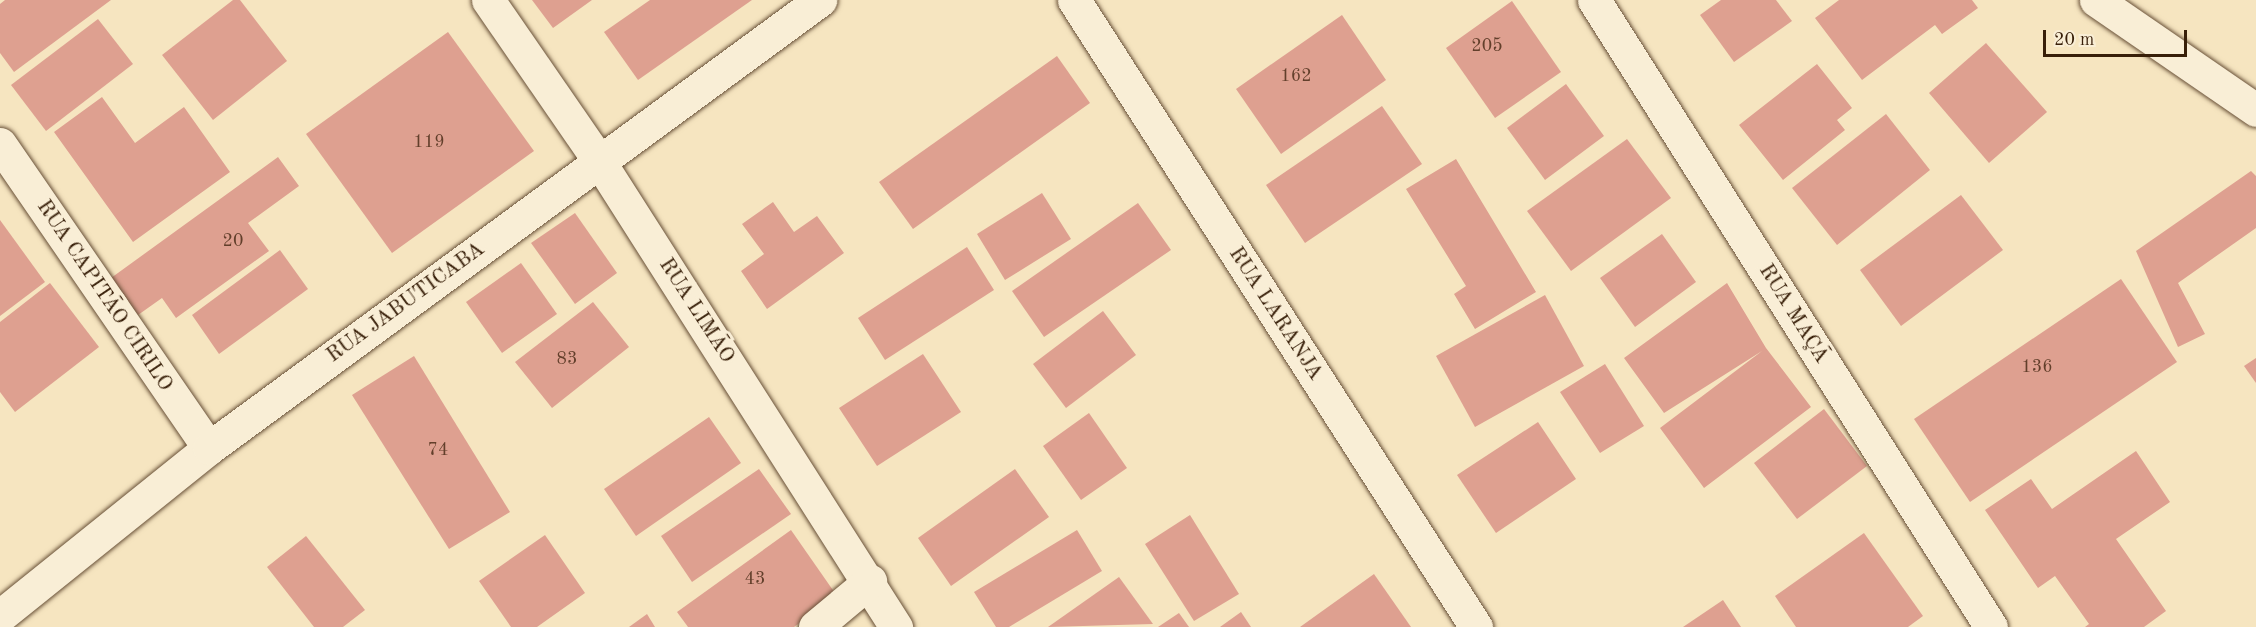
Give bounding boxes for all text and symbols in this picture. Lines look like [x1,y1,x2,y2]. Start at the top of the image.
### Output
scale bar [2046,18,2190,56]
text: 20 m [2054,31,2094,49]
house number: 205 [1471,35,1503,57]
house number: 162 [1280,65,1312,87]
house number: 119 [413,131,445,153]
street label: RUA CAPITÃO CIRILO [31,195,177,397]
house number: 20 [223,230,243,252]
street label: RUA JABUTICABA [322,237,490,369]
street label: RUA LARANJA [1223,243,1327,385]
street label: RUA LIMÃO [653,254,739,368]
street label: RUA MAÇÃ [1753,260,1833,368]
house number: 83 [557,348,577,370]
house number: 136 [2021,356,2053,378]
house number: 74 [428,439,448,461]
house number: 43 [745,568,765,590]

